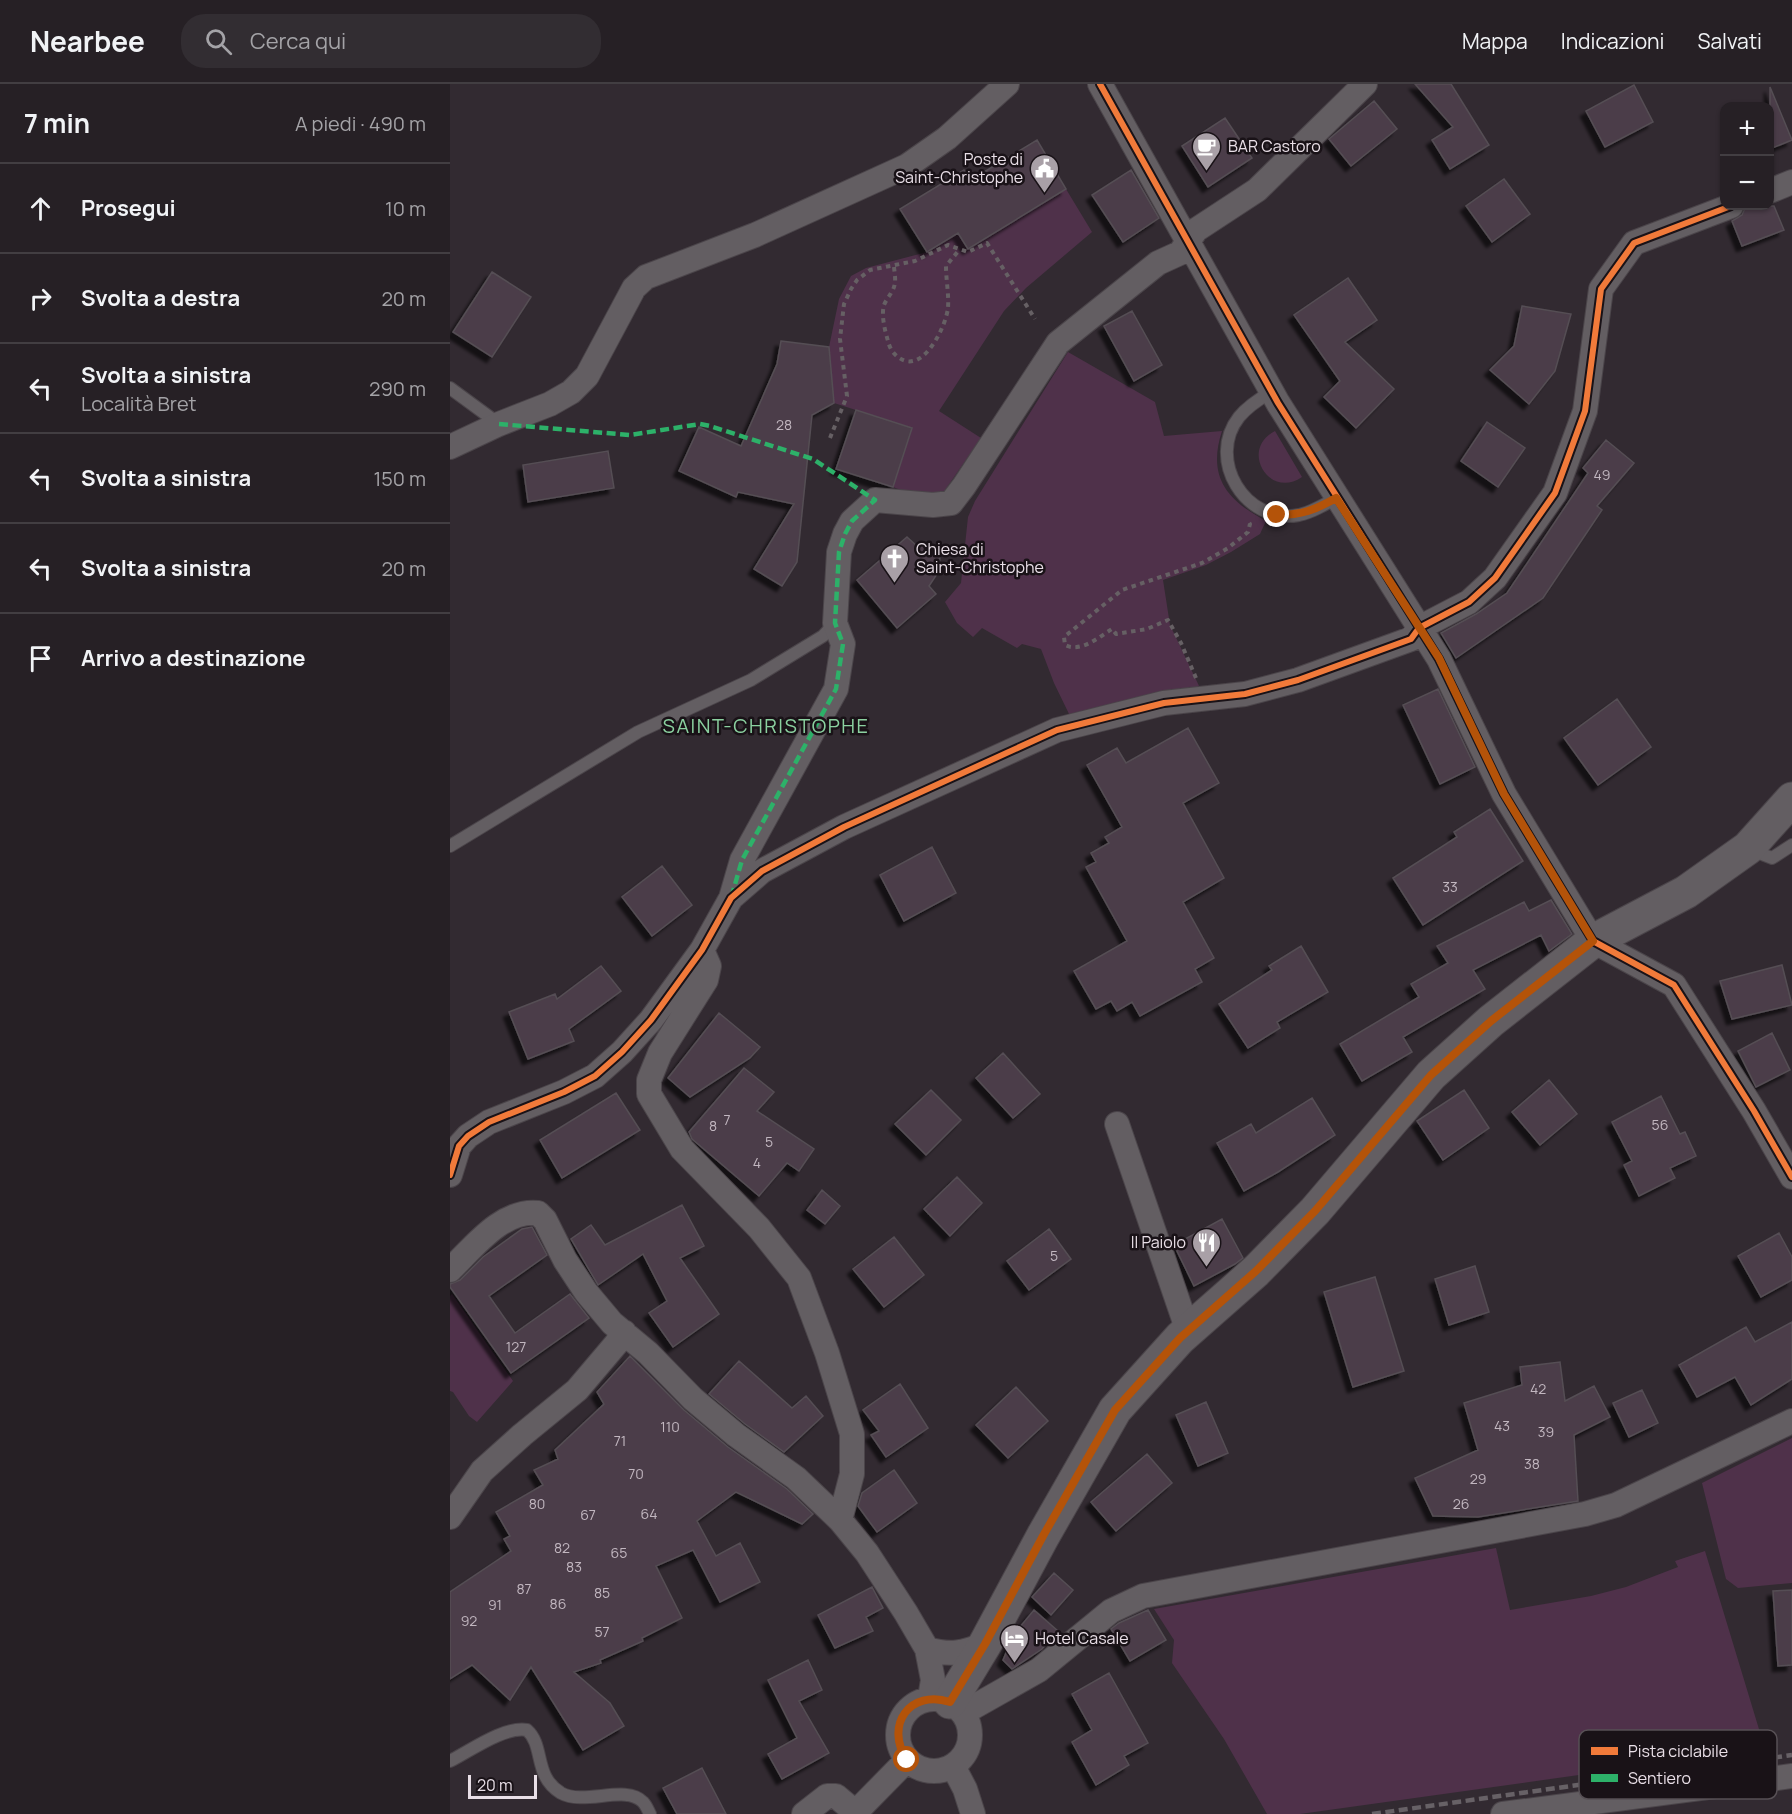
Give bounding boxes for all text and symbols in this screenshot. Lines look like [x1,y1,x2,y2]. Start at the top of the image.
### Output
search box [181,14,601,68]
text: Nearbee [30,22,145,60]
icon: search [202,25,235,58]
text: Cerca qui [250,26,346,56]
text: Mappa [1462,27,1528,55]
text: Indicazioni [1561,27,1664,55]
text: Salvati [1697,27,1762,55]
map controls [1720,102,1774,210]
button: + [1720,102,1774,156]
text: 7 min [24,105,90,141]
text: A piedi · 490 m [295,110,426,137]
cafe icon: BAR Castoro [1191,130,1223,172]
place label: BAR Castoro [1228,135,1321,157]
place label: Poste di Saint-Christophe [895,148,1023,188]
public building icon: Poste di Saint-Christophe [1028,152,1060,194]
button: − [1720,156,1774,210]
icon: ahead [24,192,57,225]
text: Prosegui [81,193,176,223]
text: 10 m [385,195,426,222]
icon: right [24,282,57,315]
text: Svolta a destra [81,283,240,313]
text: 20 m [381,285,426,312]
text: Svolta a sinistra [81,360,251,390]
icon: left [24,372,57,405]
text: 290 m [369,375,426,402]
text: Località Bret [81,390,197,417]
house number: 28 [776,415,792,434]
icon: left [24,462,57,495]
text: Svolta a sinistra [81,463,251,493]
text: 150 m [373,465,426,492]
house number: 49 [1594,465,1610,484]
route end [1263,501,1289,527]
place label: Chiesa di Saint-Christophe [916,538,1044,578]
church icon: Chiesa di Saint-Christophe [879,542,911,584]
icon: left [24,552,57,585]
text: Svolta a sinistra [81,553,251,583]
text: 20 m [381,555,426,582]
icon: arrive [24,642,57,675]
text: Arrivo a destinazione [81,643,305,673]
district label: SAINT-CHRISTOPHE [663,712,869,739]
house number: 33 [1442,877,1458,896]
house number: 7 [723,1110,731,1129]
house number: 56 [1652,1115,1668,1134]
house number: 8 [709,1116,717,1135]
house number: 5 [765,1132,773,1151]
house number: 4 [753,1153,761,1172]
restaurant icon: Il Paiolo [1191,1226,1223,1268]
place label: Il Paiolo [1131,1231,1186,1253]
house number: 5 [1050,1246,1058,1265]
house number: 127 [506,1337,526,1356]
house number: 42 [1530,1379,1546,1398]
house number: 43 [1494,1416,1510,1435]
house number: 110 [660,1417,680,1436]
house number: 39 [1538,1422,1554,1441]
house number: 71 [614,1431,626,1450]
house number: 38 [1524,1454,1540,1473]
house number: 70 [628,1464,644,1483]
house number: 29 [1470,1469,1486,1488]
house number: 80 [529,1494,545,1513]
house number: 26 [1453,1494,1469,1513]
house number: 64 [641,1504,657,1523]
house number: 67 [580,1505,596,1524]
house number: 82 [554,1538,570,1557]
house number: 65 [611,1543,627,1562]
house number: 83 [566,1557,582,1576]
house number: 87 [516,1579,532,1598]
house number: 85 [594,1583,610,1602]
house number: 86 [550,1594,566,1613]
house number: 91 [488,1595,502,1614]
house number: 92 [461,1611,477,1630]
house number: 57 [594,1622,610,1641]
hotel icon: Hotel Casale [998,1622,1030,1664]
place label: Hotel Casale [1035,1627,1129,1649]
legend [1579,1730,1777,1799]
text: Pista ciclabile [1628,1740,1728,1762]
route start [893,1746,919,1772]
text: Sentiero [1628,1767,1691,1789]
scale bar [468,1772,537,1800]
text: 20 m [477,1774,513,1796]

